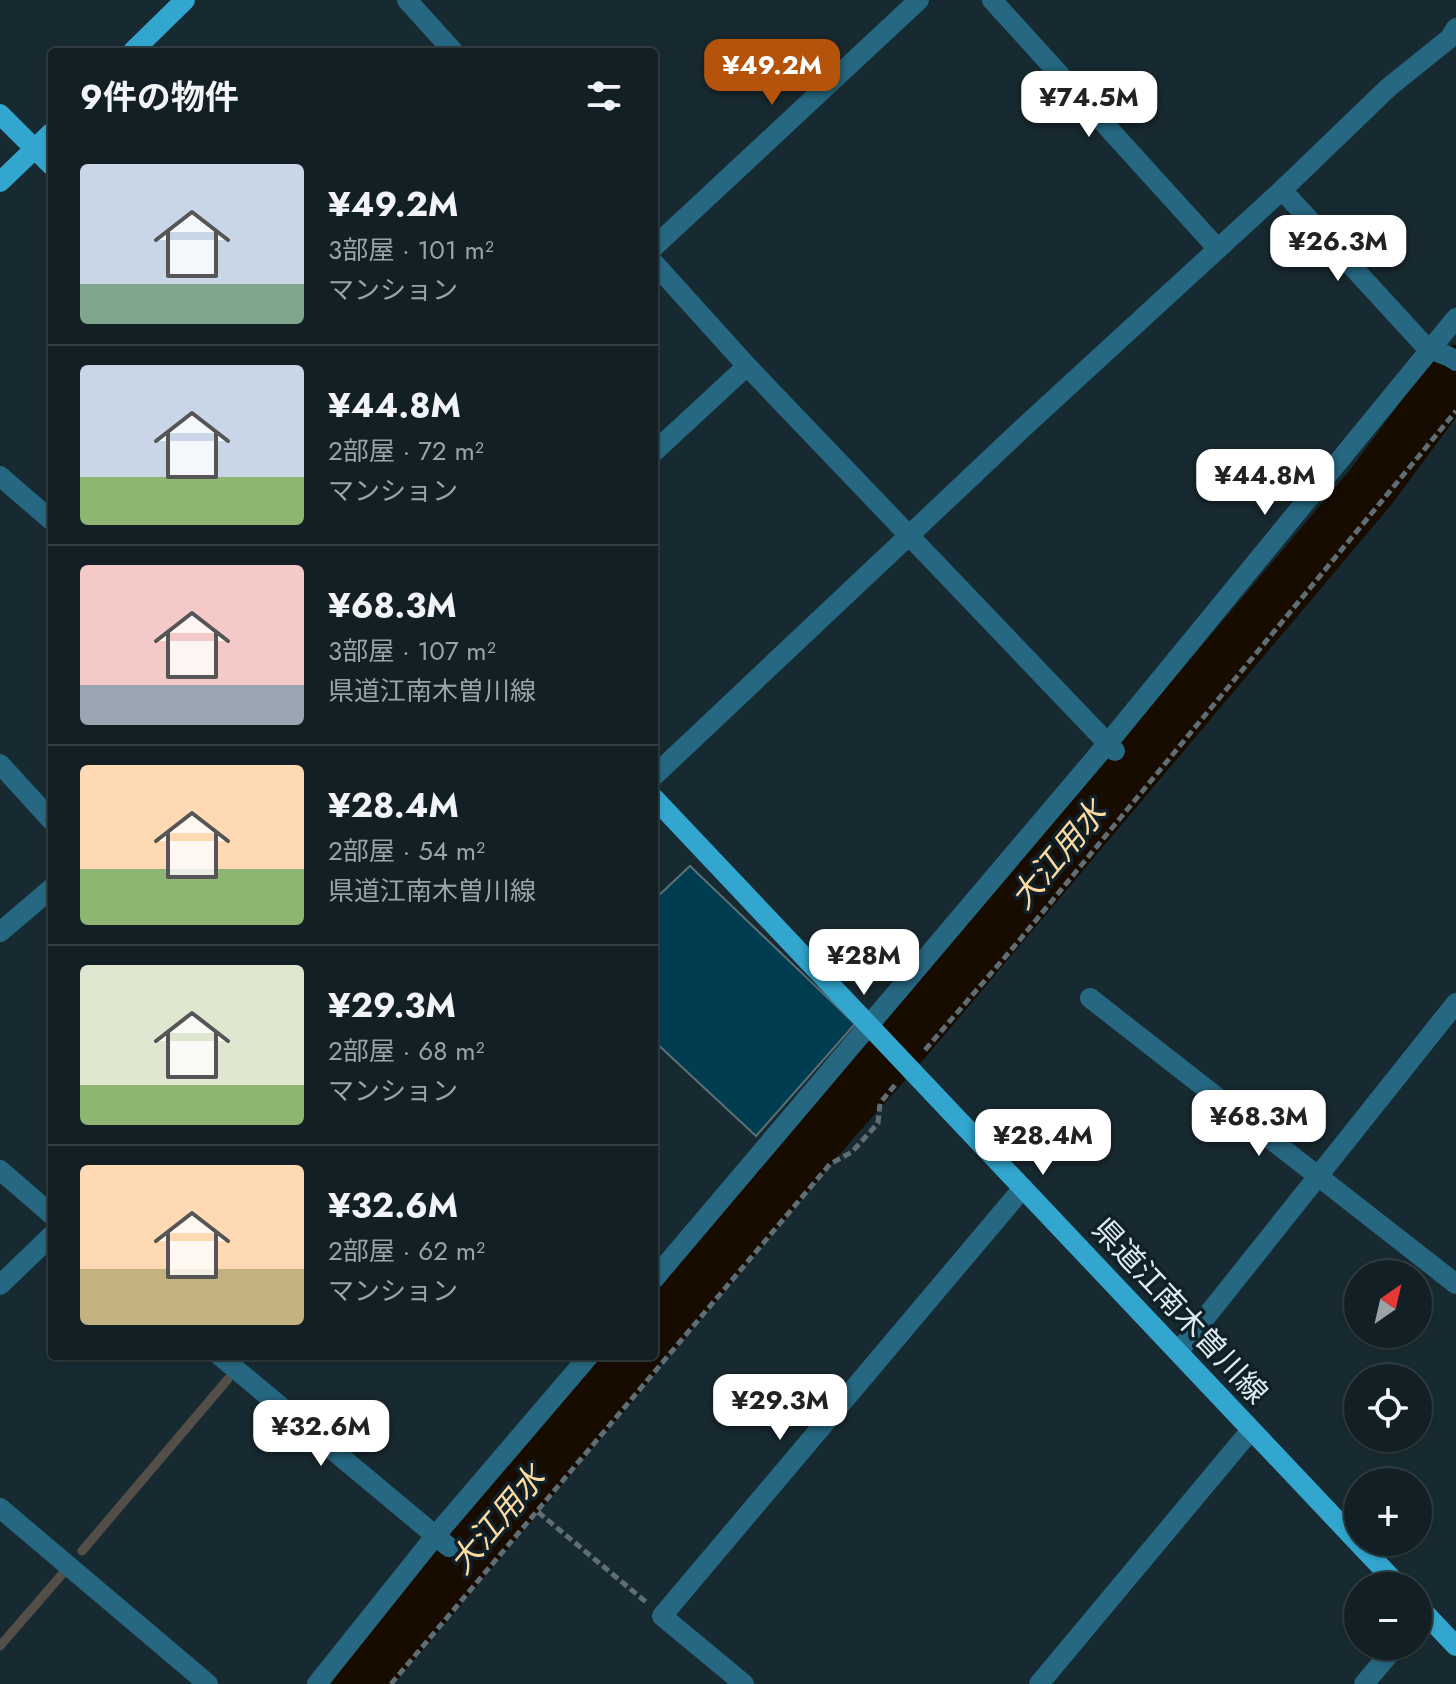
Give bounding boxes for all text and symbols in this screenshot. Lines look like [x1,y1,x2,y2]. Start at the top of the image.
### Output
pin: ¥49.2M [707,39,837,107]
text: ¥49.2M [722,46,822,84]
pin: ¥74.5M [1024,71,1154,139]
text: 9件の物件 [80,73,239,122]
icon: filters [582,74,626,118]
text: ¥74.5M [1039,78,1139,116]
text: ¥49.2M [328,180,458,229]
icon: home [144,196,240,292]
pin: ¥26.3M [1273,215,1403,283]
text: ¥26.3M [1288,222,1388,260]
text: 3部屋 · 101 m² [328,231,494,269]
text: マンション [328,271,458,309]
text: ¥44.8M [328,381,461,430]
icon: home [144,397,240,493]
text: 2部屋 · 72 m² [328,432,484,470]
pin: ¥44.8M [1200,449,1330,517]
text: ¥44.8M [1214,456,1316,494]
text: マンション [328,472,458,510]
text: ¥68.3M [328,581,457,630]
icon: home [144,597,240,693]
text: 3部屋 · 107 m² [328,632,496,670]
text: 県道江南木曽川線 [328,672,536,710]
text: ¥28.4M [328,781,459,830]
water label: 大江用水 [999,789,1119,919]
icon: home [144,797,240,893]
text: 2部屋 · 54 m² [328,832,485,870]
text: 県道江南木曽川線 [328,872,536,910]
pin: ¥28M [817,929,911,997]
text: ¥28M [827,936,901,974]
text: ¥29.3M [328,981,456,1030]
icon: home [144,997,240,1093]
text: 2部屋 · 68 m² [328,1032,484,1070]
text: マンション [328,1072,458,1110]
pin: ¥68.3M [1194,1090,1324,1158]
text: ¥68.3M [1210,1097,1308,1135]
pin: ¥28.4M [978,1109,1108,1177]
text: ¥28.4M [993,1116,1093,1154]
text: ¥32.6M [328,1181,458,1230]
icon: home [144,1197,240,1293]
street label: 県道江南木曽川線 [1083,1208,1278,1413]
text: 2部屋 · 62 m² [328,1232,485,1270]
north arrow [1344,1260,1432,1348]
map controls [1344,1260,1432,1660]
text: マンション [328,1272,458,1310]
button: locate [1344,1364,1432,1452]
pin: ¥29.3M [715,1374,845,1442]
text: ¥29.3M [731,1381,829,1419]
pin: ¥32.6M [256,1400,386,1468]
text: ¥32.6M [271,1407,371,1445]
water label: 大江用水 [438,1454,558,1584]
button: + [1344,1468,1432,1556]
button: − [1344,1572,1432,1660]

